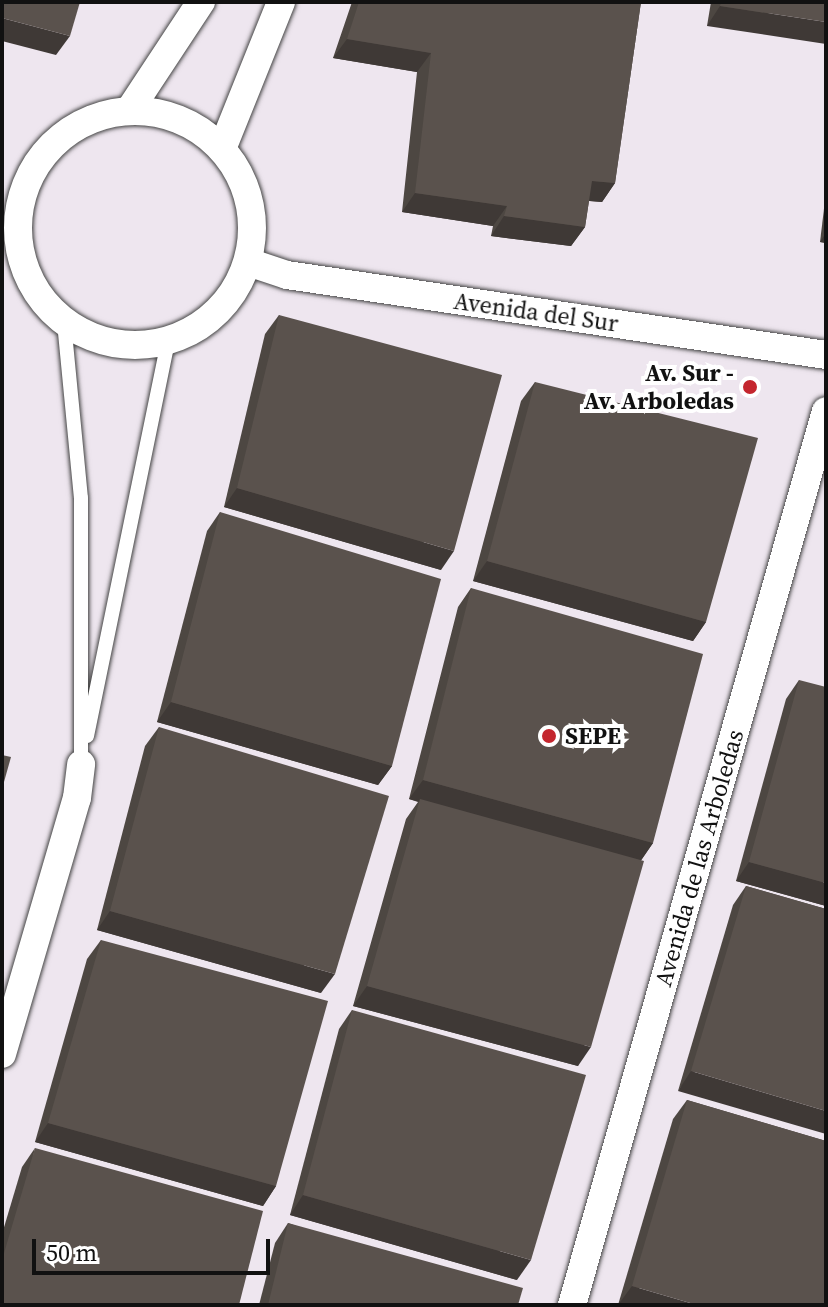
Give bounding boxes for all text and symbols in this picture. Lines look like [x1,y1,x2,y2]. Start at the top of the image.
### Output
street label: Avenida del Sur [452,286,620,338]
place label: Av. Sur - Av. Arboledas [584,359,734,415]
marker: Av. Sur - Av. Arboledas [741,378,759,396]
place label: SEPE [565,722,621,750]
street label: Avenida de las Arboledas [649,726,749,990]
marker: SEPE [540,727,558,745]
scale bar [36,1223,274,1273]
text: 50 m [46,1236,97,1269]

